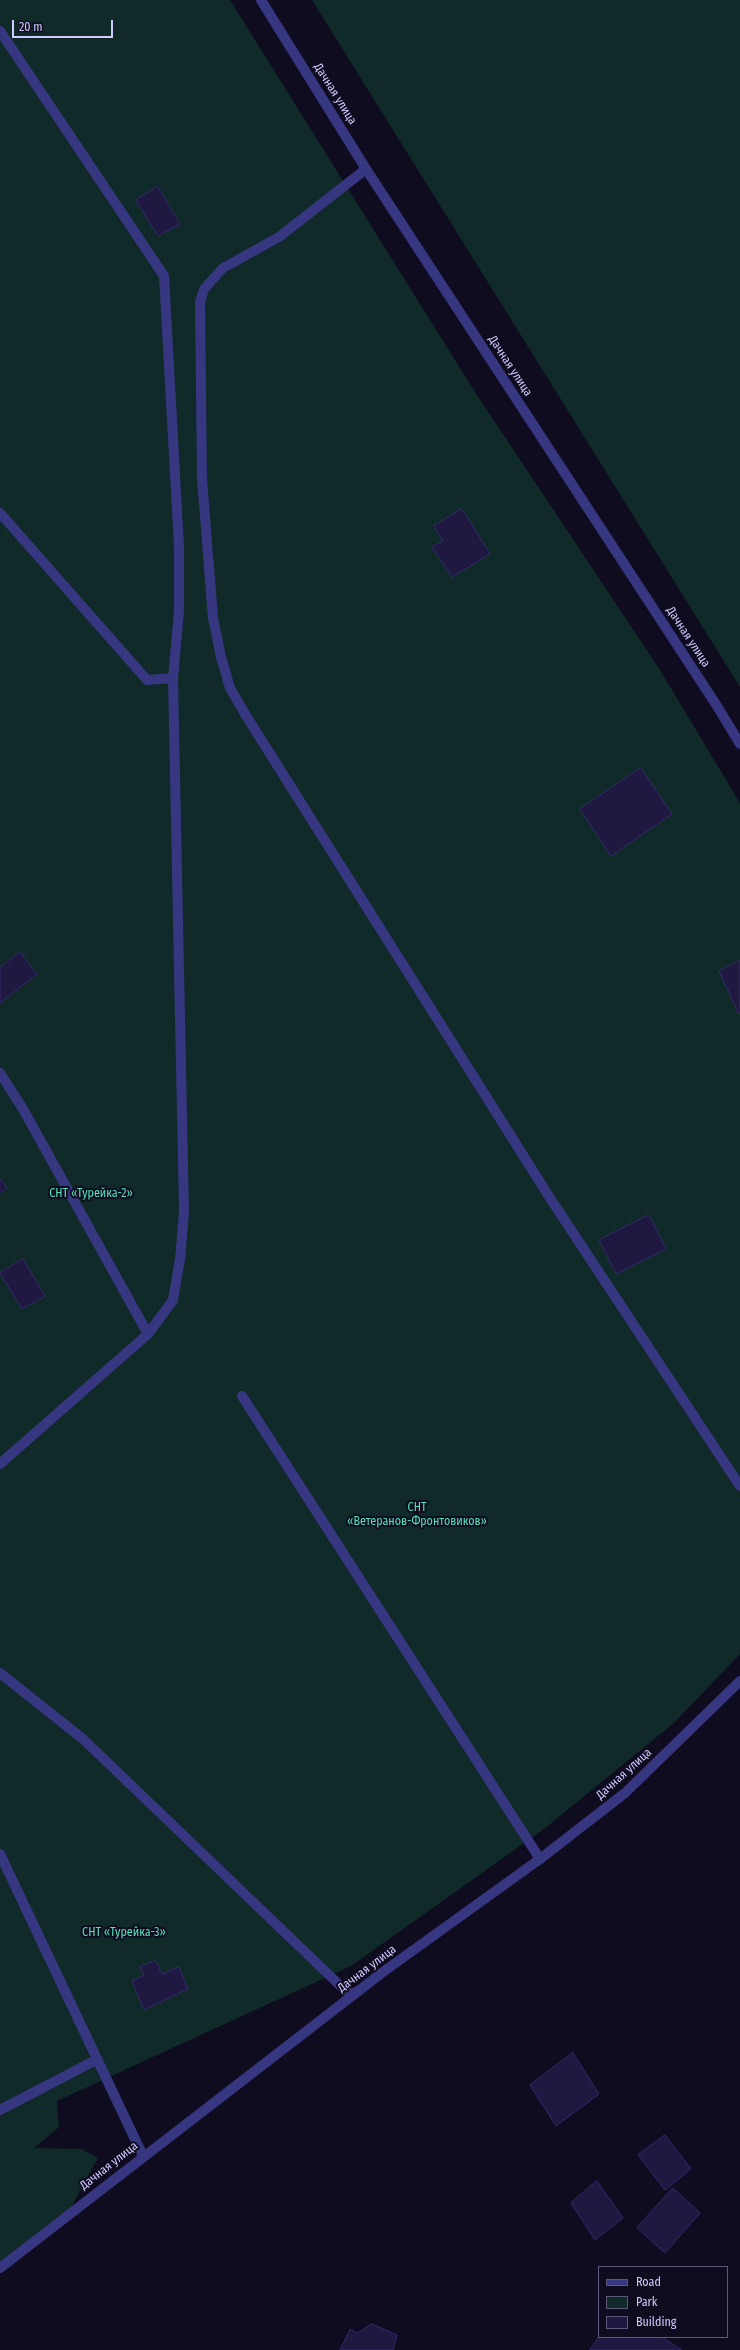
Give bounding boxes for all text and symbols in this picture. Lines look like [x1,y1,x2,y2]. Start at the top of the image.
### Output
scale bar [14,12,115,38]
text: 20 m [19,20,43,34]
street label: Дачная улица [310,61,360,127]
street label: Дачная улица [485,333,535,399]
street label: Дачная улица [663,604,713,670]
park label: СНТ «Турейка-2» [49,1187,133,1201]
park label: СНТ «Ветеранов-Фронтовиков» [347,1501,487,1529]
street label: Дачная улица [593,1745,655,1803]
park label: СНТ «Турейка-3» [82,1926,166,1940]
street label: Дачная улица [335,1942,399,1996]
street label: Дачная улица [77,2139,141,2193]
legend [598,2266,728,2338]
text: Road [636,2275,661,2289]
text: Park [636,2295,657,2309]
text: Building [636,2315,676,2329]

